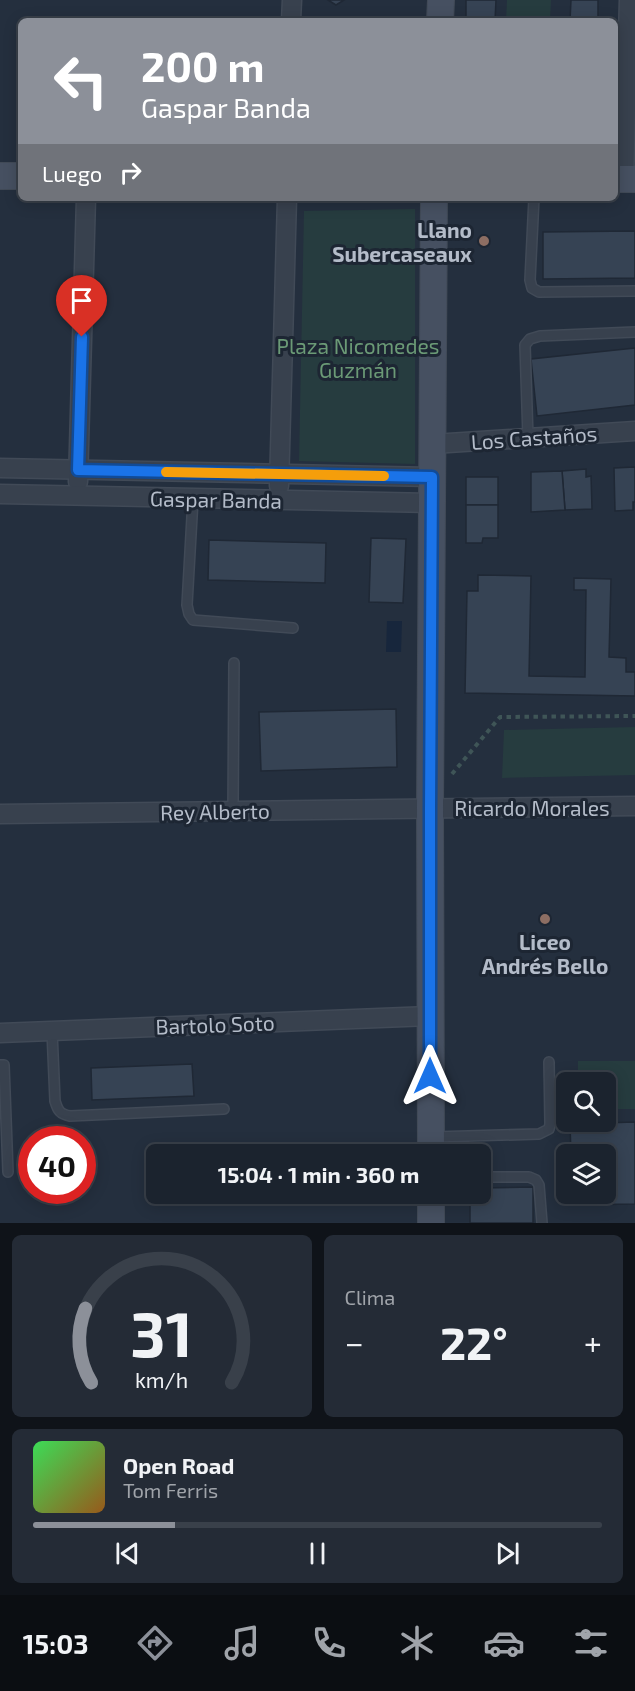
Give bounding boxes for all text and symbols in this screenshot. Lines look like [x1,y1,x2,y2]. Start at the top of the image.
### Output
text: 200 m [141,40,264,90]
icon: left [42,42,120,120]
text: Gaspar Banda [141,91,311,123]
icon: right [114,156,147,189]
text: Luego [42,160,102,186]
place label: Llano Subercaseaux [332,217,472,266]
marker: Llano Subercaseaux [477,234,491,248]
pin [56,275,107,337]
icon: arrive [65,284,98,317]
park label: Plaza Nicomedes Guzmán [277,333,439,382]
street label: Los Castaños [470,420,598,454]
street label: Gaspar Banda [150,485,282,513]
street label: Ricardo Morales [454,795,610,820]
street label: Rey Alberto [160,798,270,824]
marker: Liceo Andrés Bello [538,912,552,926]
place label: Liceo Andrés Bello [482,929,608,978]
street label: Bartolo Soto [155,1009,275,1039]
position arrow [398,1044,462,1108]
map controls [556,1072,616,1204]
button: search [556,1072,616,1132]
speed limit sign: 40 [18,1126,96,1204]
button: layers [556,1144,616,1204]
text: 15:04 · 1 min · 360 m [218,1161,419,1187]
text: Clima [345,1285,395,1309]
text: 31 [131,1295,193,1370]
text: 22° [440,1315,508,1369]
text: − [345,1322,364,1362]
text: + [584,1322,602,1362]
text: km/h [135,1367,188,1392]
text: Open Road [123,1452,235,1478]
text: Tom Ferris [123,1478,218,1502]
icon: previous [111,1537,144,1570]
icon: pause [301,1537,334,1570]
icon: next [491,1537,524,1570]
icon: directions [134,1622,176,1664]
icon: music [221,1622,263,1664]
icon: phone [308,1622,350,1664]
icon: climate [396,1622,438,1664]
icon: car [483,1622,525,1664]
icon: filters [570,1622,612,1664]
text: 15:03 [23,1627,89,1659]

